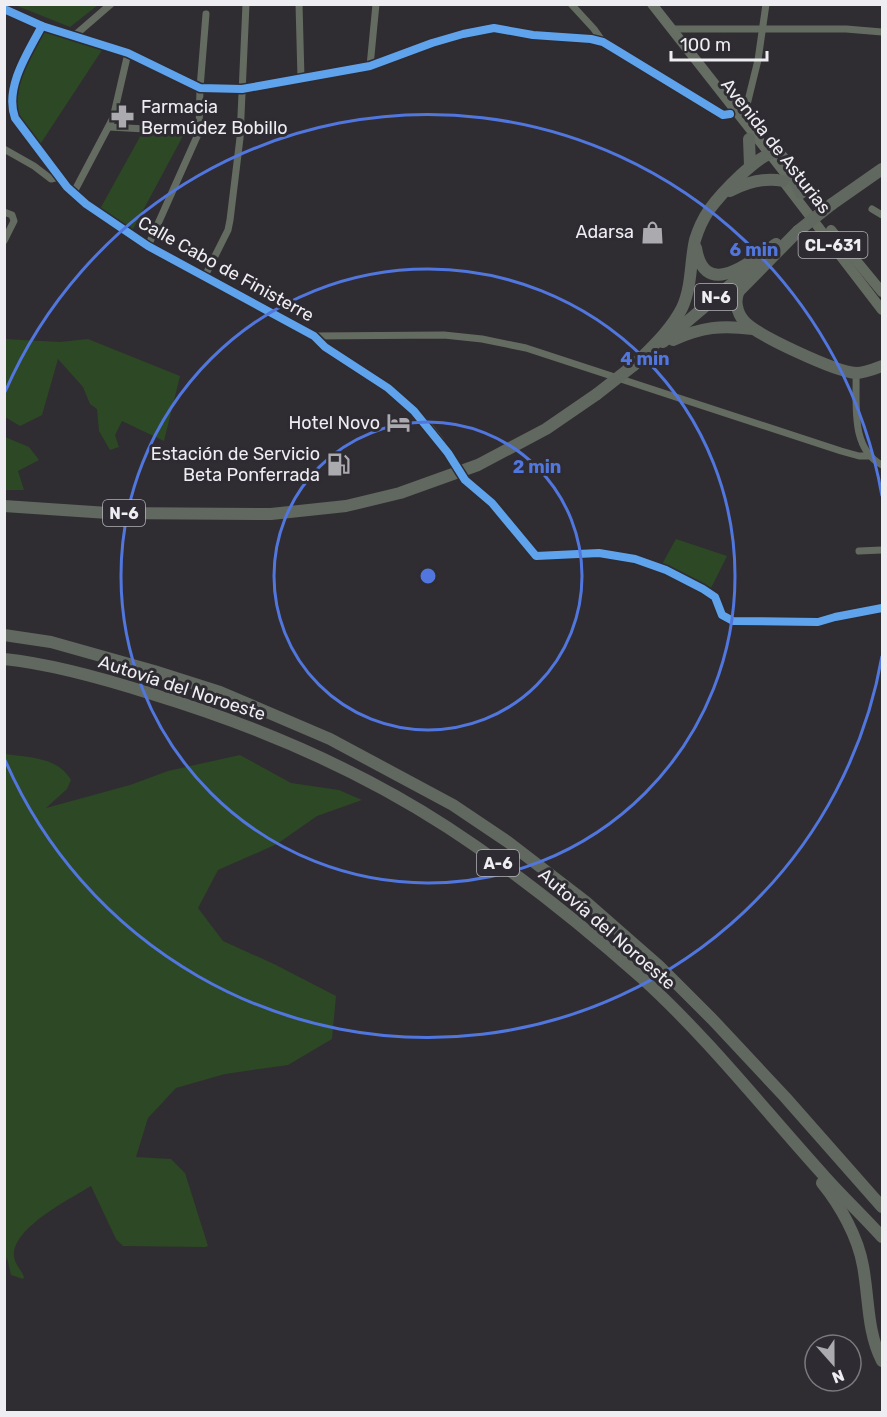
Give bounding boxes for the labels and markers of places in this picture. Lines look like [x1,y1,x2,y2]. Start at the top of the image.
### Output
place label: Farmacia Bermúdez Bobillo [141,96,288,139]
pharmacy icon: Farmacia Bermúdez Bobillo [110,104,136,130]
shop icon: Adarsa [639,219,665,245]
place label: Adarsa [575,221,634,243]
hotel icon: Hotel Novo [385,410,411,436]
place label: Hotel Novo [289,412,380,434]
place label: Estación de Servicio Beta Ponferrada [151,443,320,486]
fuel station icon: Estación de Servicio Beta Ponferrada [325,451,351,477]
centre of rings [418,566,438,586]

